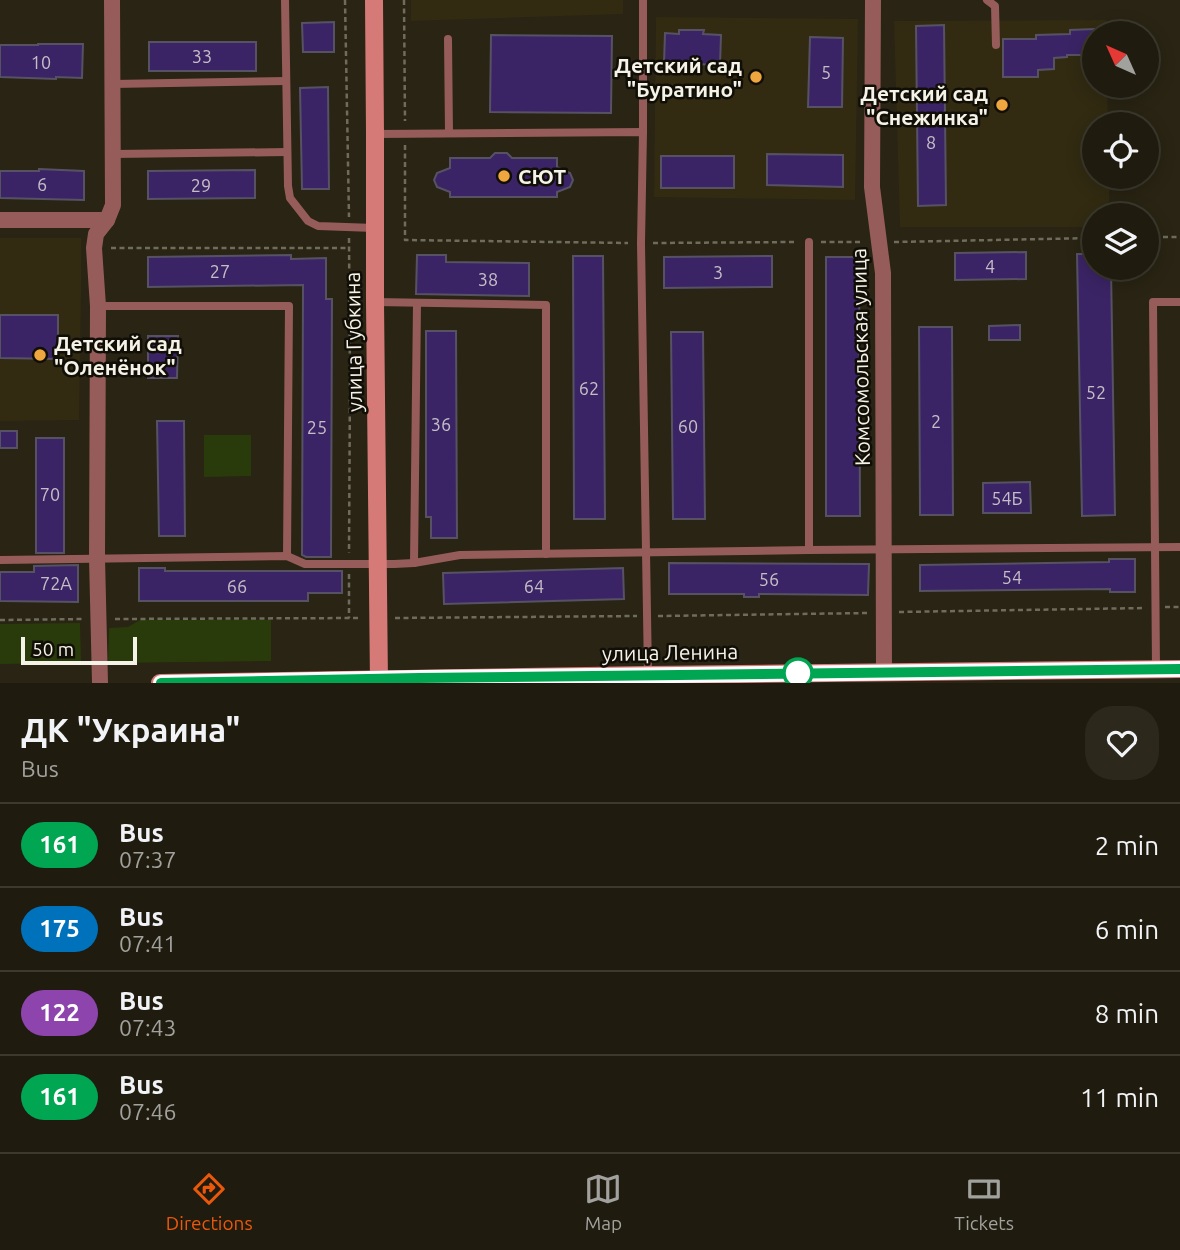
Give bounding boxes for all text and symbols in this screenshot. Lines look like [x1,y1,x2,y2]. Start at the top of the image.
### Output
north arrow [1082,21,1158,98]
map controls [1082,21,1159,280]
house number: 33 [192,46,212,66]
house number: 10 [31,52,51,72]
place label: Детский сад "Буратино" [614,53,742,101]
house number: 5 [821,62,831,82]
marker: Детский сад "Буратино" [748,69,764,85]
place label: Детский сад "Снежинка" [860,81,988,129]
marker: Детский сад "Снежинка" [994,97,1010,113]
button: locate [1082,112,1159,189]
house number: 8 [926,132,936,152]
place label: СЮТ [518,164,566,188]
marker: СЮТ [496,168,512,184]
house number: 6 [37,174,47,194]
house number: 29 [191,175,211,195]
button: layers [1082,203,1159,280]
street label: Комсомольская улица [846,248,874,466]
house number: 4 [985,256,995,276]
house number: 27 [210,261,230,281]
house number: 3 [713,262,723,282]
house number: 38 [478,269,498,289]
street label: улица Губкина [340,272,366,412]
place label: Детский сад "Оленёнок" [54,331,182,379]
marker: Детский сад "Оленёнок" [32,347,48,363]
house number: 62 [579,378,599,398]
house number: 52 [1086,382,1106,402]
house number: 2 [931,411,941,431]
house number: 36 [431,414,451,434]
house number: 60 [678,416,698,436]
house number: 25 [307,417,327,437]
house number: 70 [40,484,60,504]
house number: 54Б [991,488,1023,508]
house number: 54 [1002,567,1022,587]
house number: 56 [759,569,779,589]
house number: 72А [40,573,72,593]
house number: 66 [227,576,247,596]
house number: 64 [524,576,544,596]
scale bar [21,634,136,666]
text: 50 m [32,638,74,660]
street label: улица Ленина [602,639,738,665]
unlabelled marker [783,658,813,688]
button: heart [1085,706,1159,780]
text: ДК "Украина" [21,711,240,748]
text: Bus [21,756,59,781]
text: Bus [119,818,164,847]
text: 161 [39,831,80,858]
text: 2 min [1095,831,1159,860]
text: 07:37 [119,847,177,872]
text: Bus [119,902,164,931]
text: 175 [39,915,80,942]
text: 6 min [1095,915,1159,944]
text: 07:41 [119,931,177,956]
text: Bus [119,986,164,1015]
text: 122 [39,999,80,1026]
text: 8 min [1095,999,1159,1028]
text: 07:43 [119,1015,177,1040]
text: Bus [119,1070,164,1099]
text: 161 [39,1083,80,1110]
text: 11 min [1080,1083,1159,1112]
text: 07:46 [119,1099,177,1124]
tab: Directions [166,1170,253,1234]
tab: Map [584,1170,622,1234]
tab: Tickets [954,1170,1014,1234]

